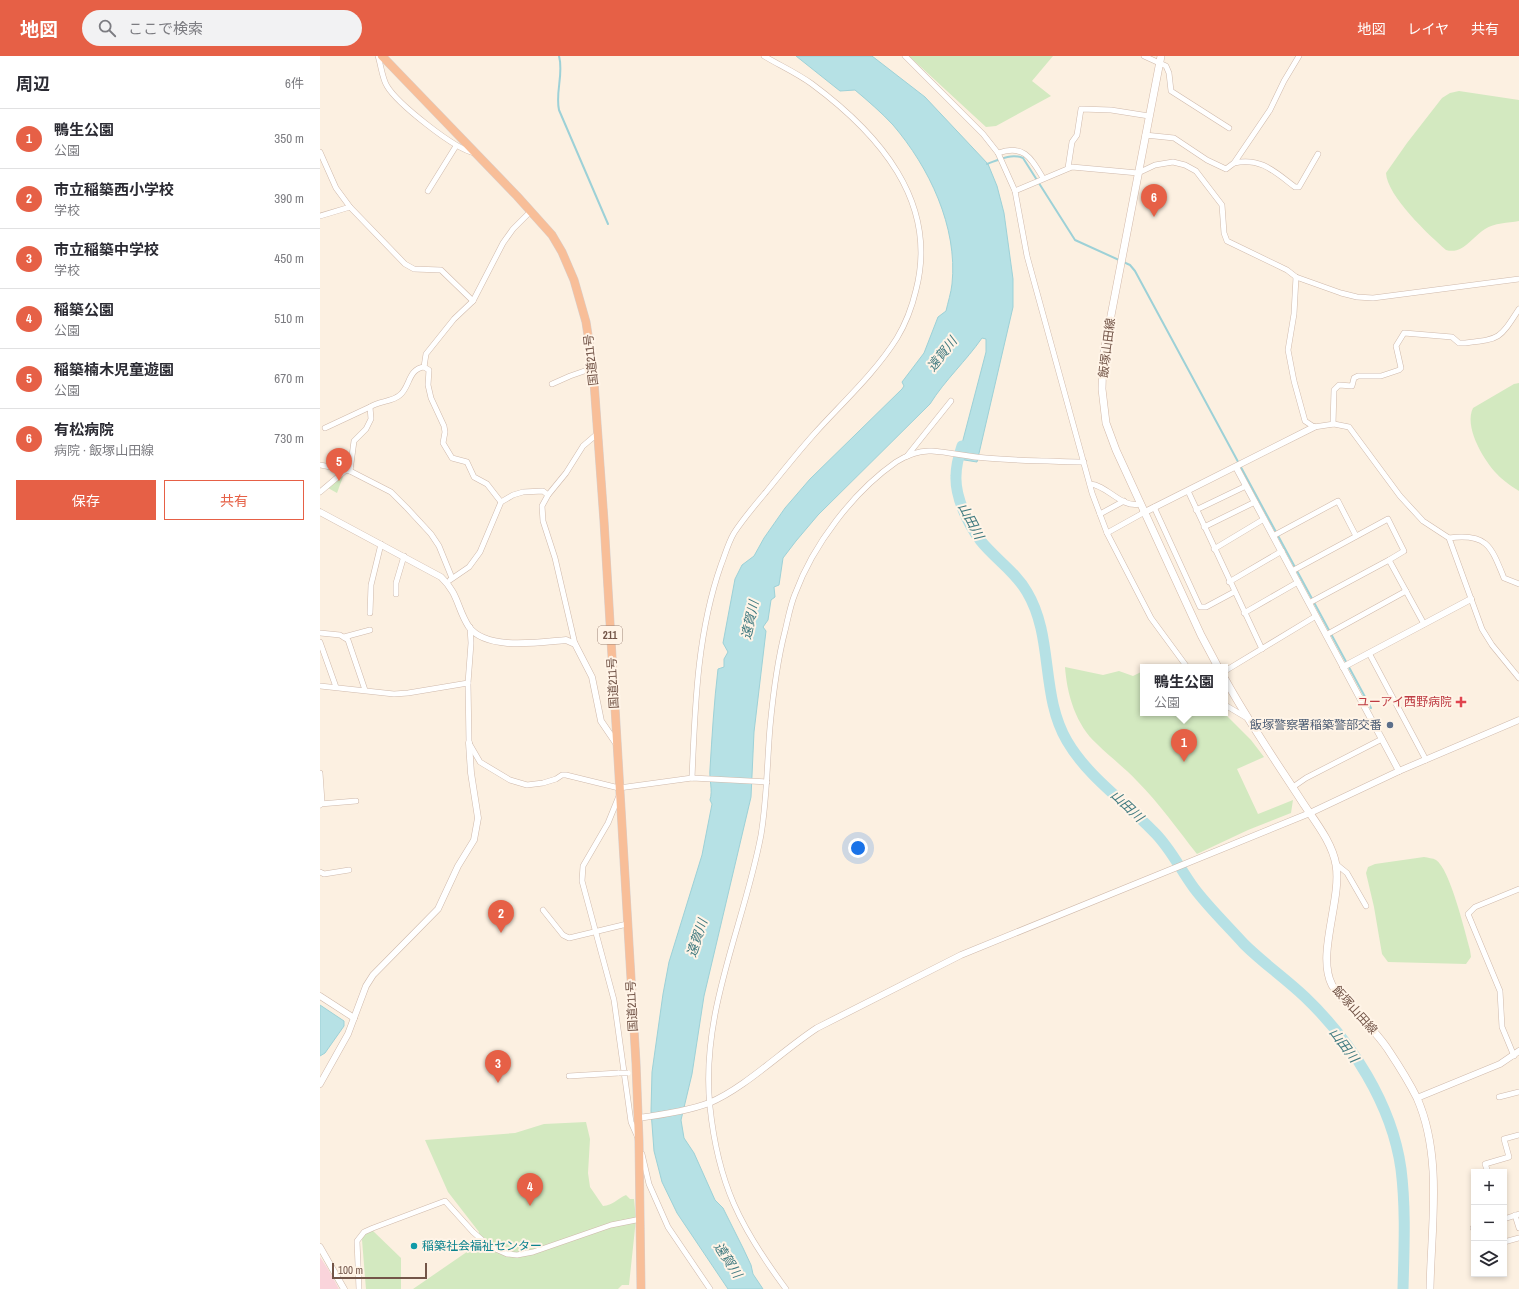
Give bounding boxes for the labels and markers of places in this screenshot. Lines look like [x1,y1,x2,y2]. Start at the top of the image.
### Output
pin: 6 [1141,184,1167,217]
pin: 5 [326,448,352,481]
place label: ユーアイ西野病院 [1357,694,1452,710]
marker: ユーアイ西野病院 [1455,696,1467,708]
place label: 飯塚警察署稲築警部交番 [1250,717,1382,733]
marker: 飯塚警察署稲築警部交番 [1385,720,1395,730]
pin: 1 [1171,729,1197,762]
pin: 2 [488,900,514,933]
pin: 3 [485,1050,511,1083]
pin: 4 [517,1173,543,1206]
place label: 稲築社会福祉センター [422,1238,542,1254]
marker: 稲築社会福祉センター [409,1241,419,1251]

